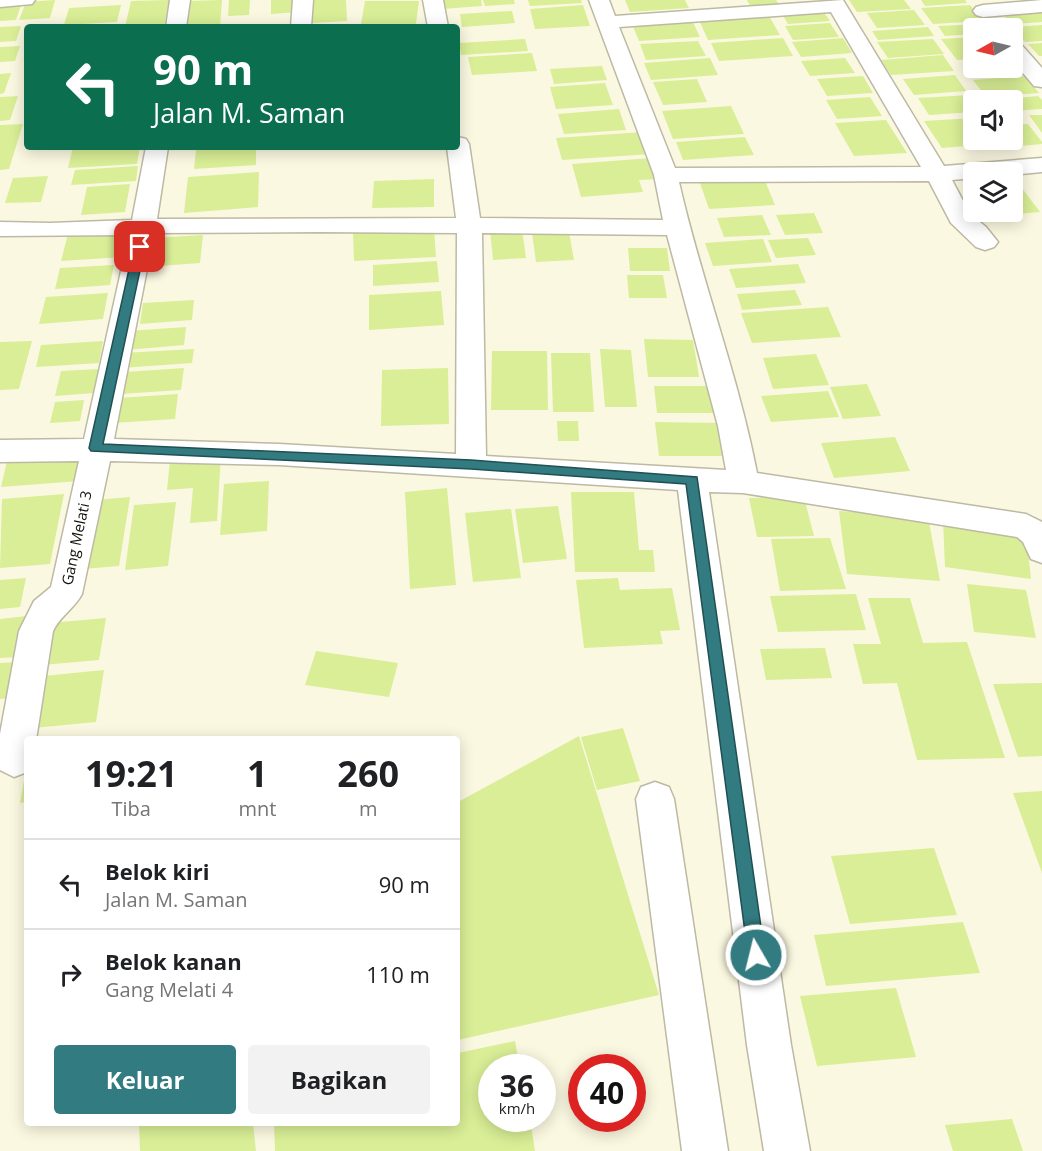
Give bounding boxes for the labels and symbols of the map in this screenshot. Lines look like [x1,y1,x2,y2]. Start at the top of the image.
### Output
north arrow [963,18,1023,78]
pin [114,221,165,272]
street label: Gang Melati 3 [56,489,96,587]
position arrow [724,923,788,987]
speed limit sign: 40 [568,1054,646,1132]

